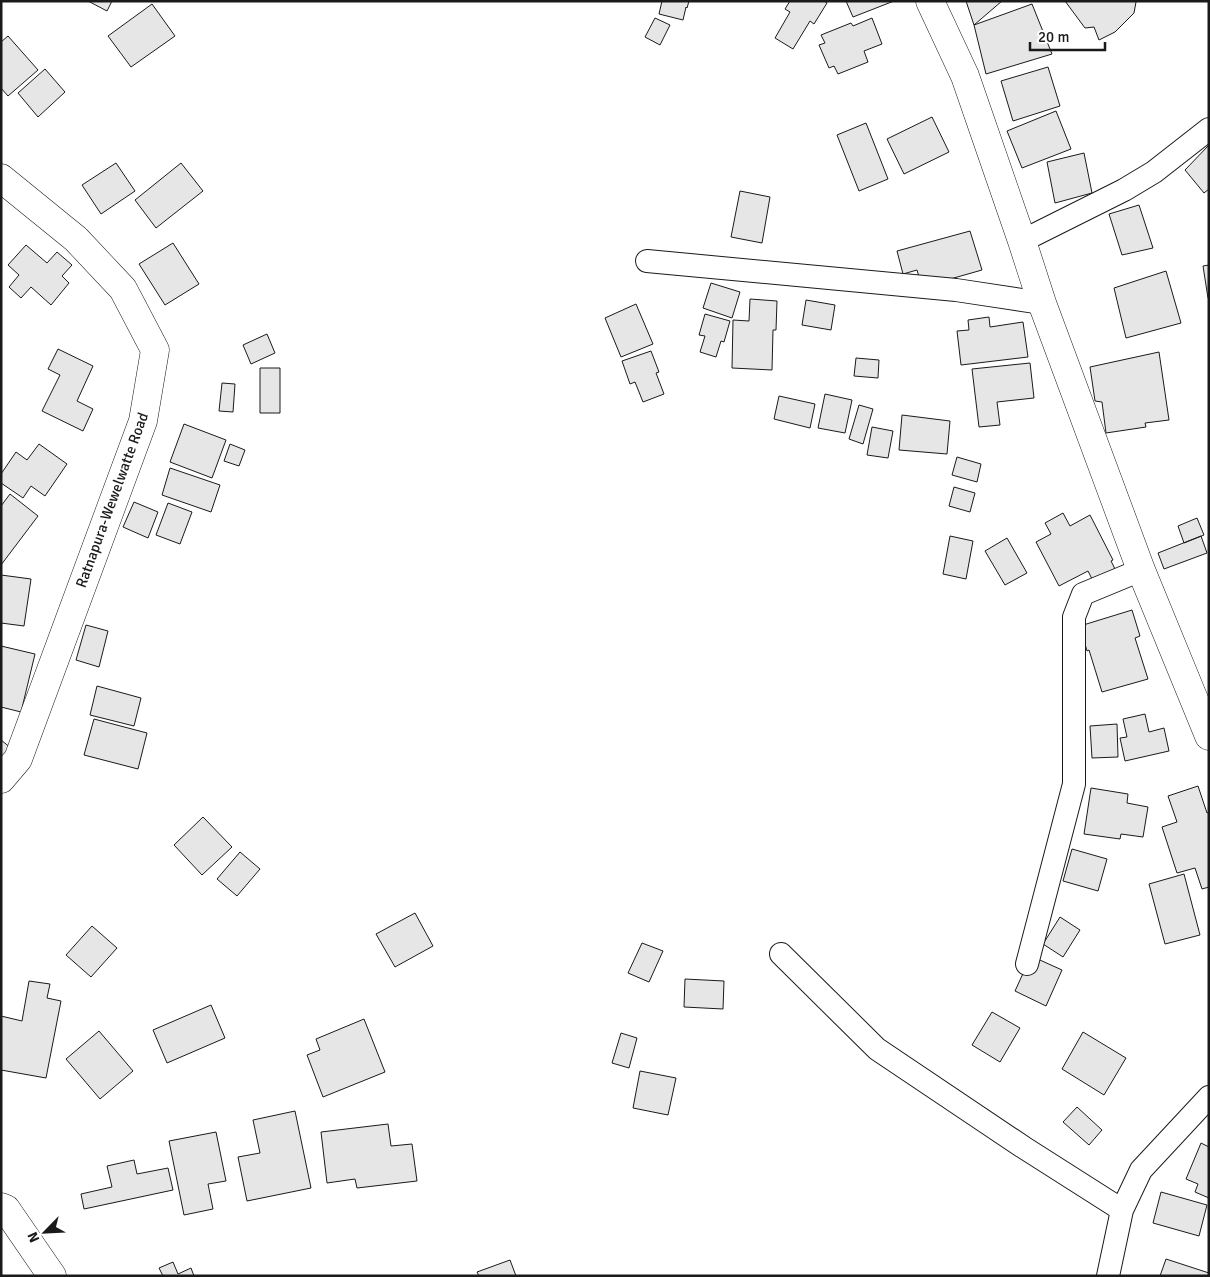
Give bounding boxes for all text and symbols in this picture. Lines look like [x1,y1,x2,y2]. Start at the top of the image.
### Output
scale bar [1030,20,1105,52]
text: 20 m [1038,28,1069,46]
street label: Ratnapura-Wewelwatte Road [72,410,152,590]
north arrow [20,1207,70,1257]
text: N [24,1229,43,1245]

